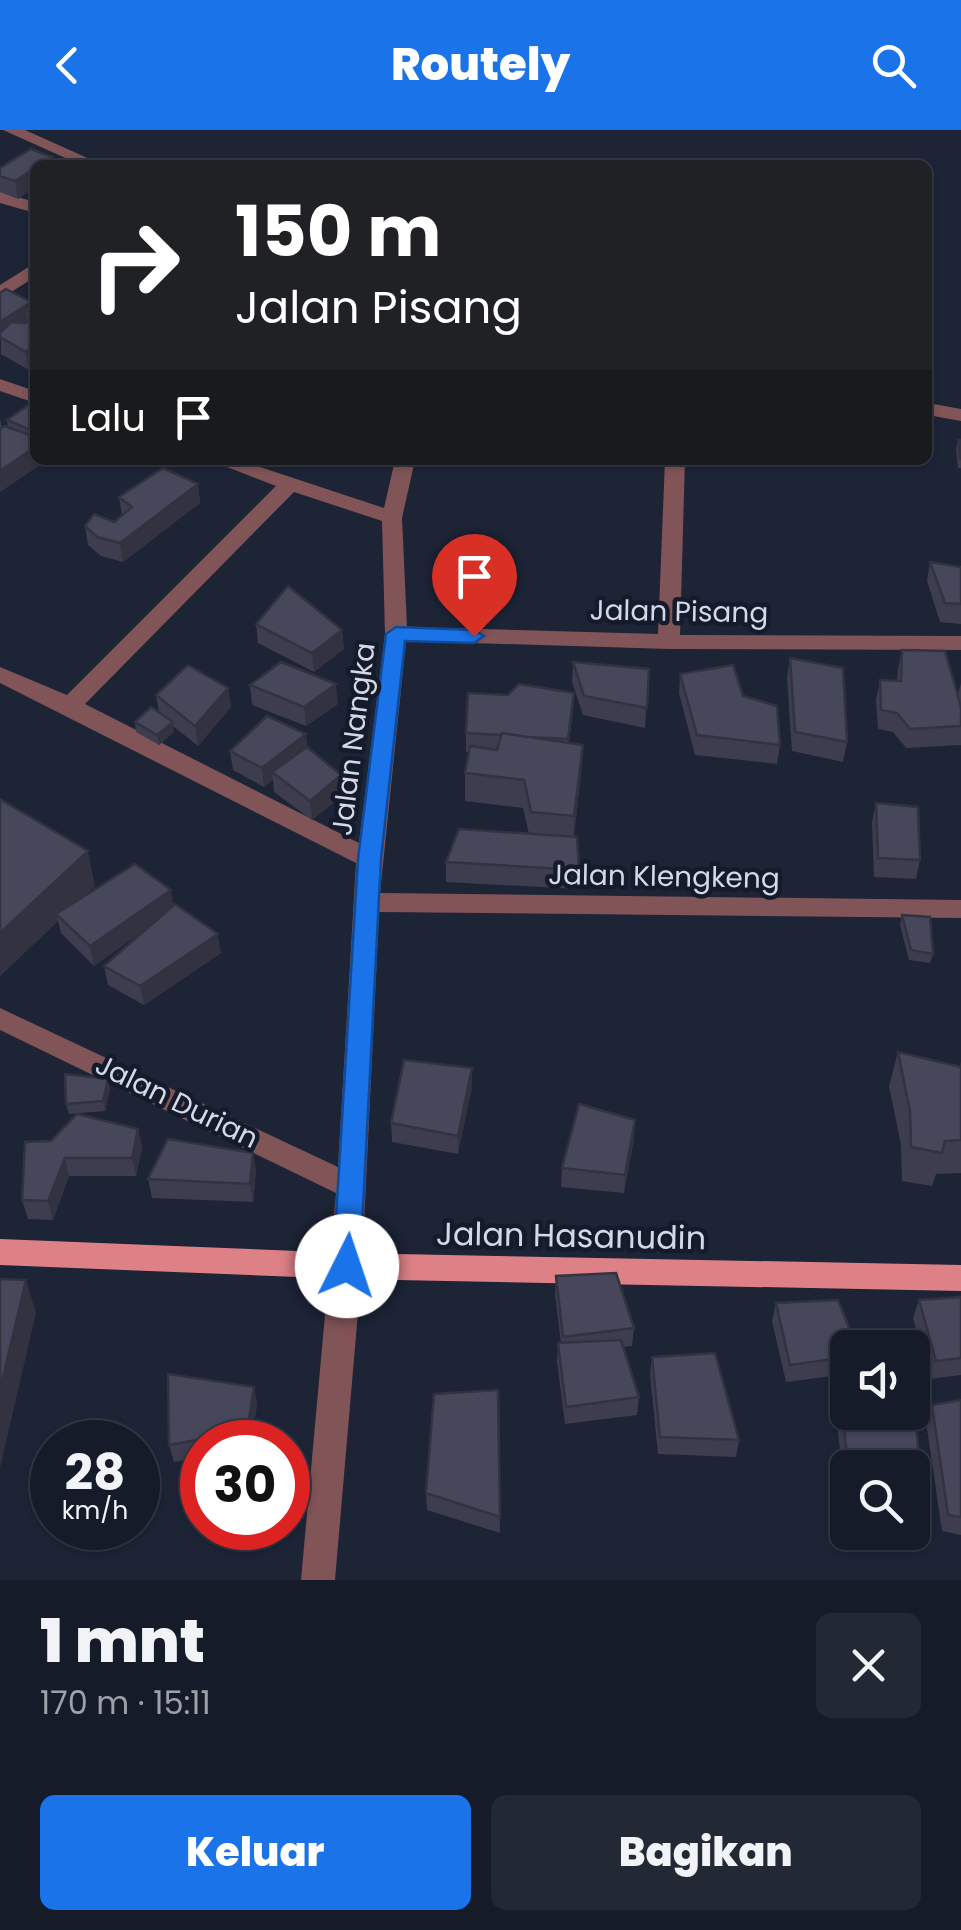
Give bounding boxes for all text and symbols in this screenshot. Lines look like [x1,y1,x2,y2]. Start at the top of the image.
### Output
text: Routely [391,33,570,96]
icon: back [40,38,95,93]
icon: search [866,38,921,93]
text: 150 m [235,182,441,281]
icon: right [70,200,200,330]
text: Jalan Pisang [235,276,522,339]
icon: arrive [166,390,221,445]
text: Lalu [70,391,146,444]
pin [432,534,517,637]
icon: arrive [447,549,502,604]
street label: Jalan Pisang [589,590,769,633]
street label: Jalan Nangka [322,641,385,838]
street label: Jalan Klengkeng [548,855,780,898]
street label: Jalan Durian [89,1045,265,1158]
street label: Jalan Hasanudin [436,1211,706,1260]
position arrow [295,1214,399,1318]
map controls [830,1330,930,1550]
button: sound [830,1330,930,1430]
speed limit sign: 30 [180,1420,310,1550]
text: 28 [65,1437,125,1508]
button: search [830,1450,930,1550]
text: km/h [62,1493,128,1528]
text: 1 mnt [40,1599,205,1683]
button: close [816,1613,921,1718]
text: 170 m · 15:11 [40,1680,211,1725]
button: Keluar [40,1795,471,1910]
button: Bagikan [491,1795,921,1910]

